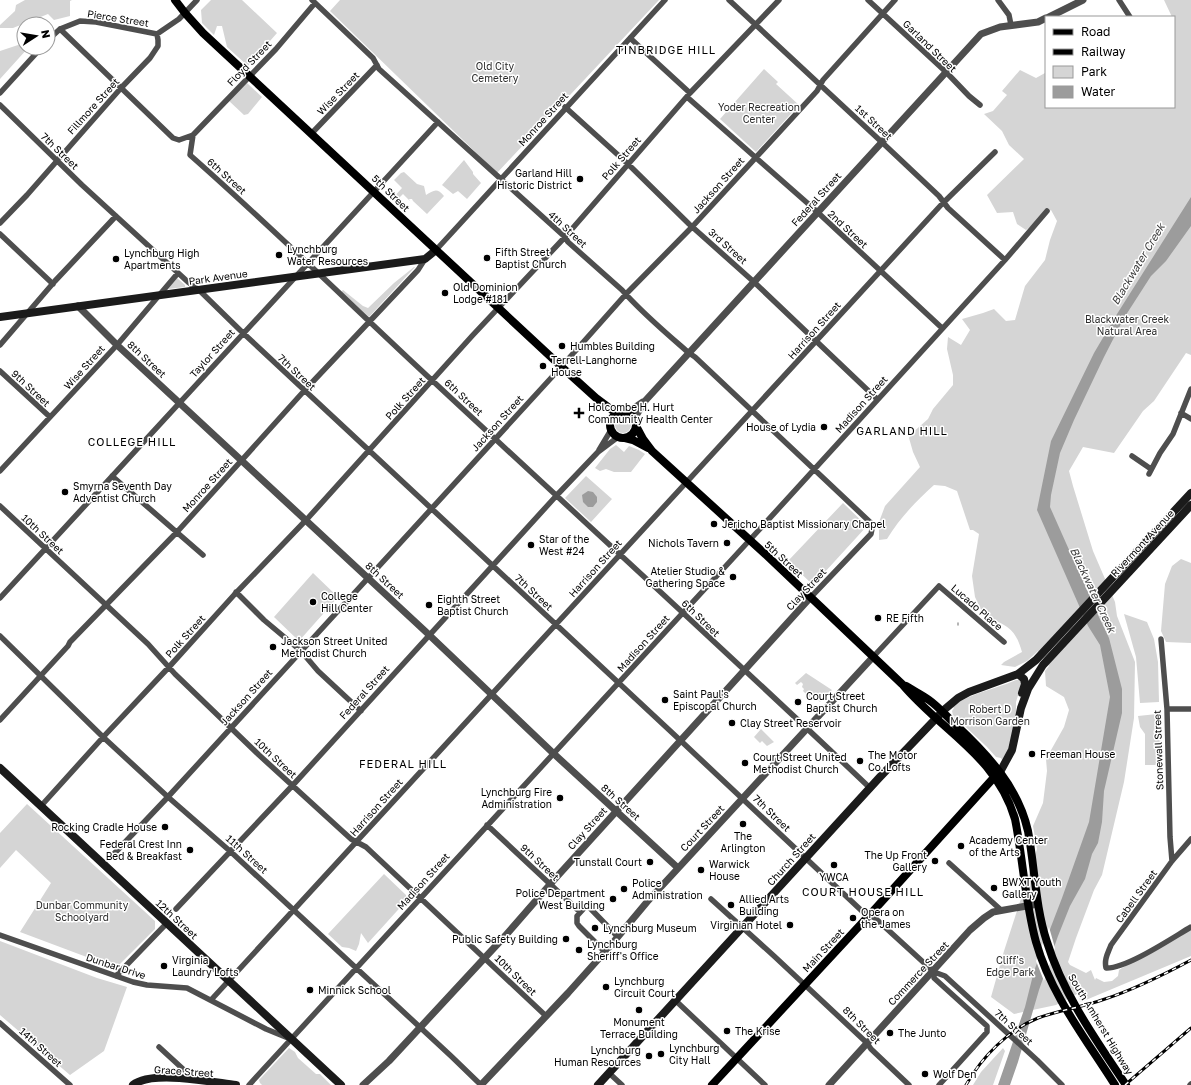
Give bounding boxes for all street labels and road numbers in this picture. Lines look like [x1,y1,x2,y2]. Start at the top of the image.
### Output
street label: Pierce Street [86,7,150,29]
street label: Garland Street [901,17,959,75]
street label: Floyd Street [224,38,274,88]
street label: Wise Street [314,69,362,117]
street label: Fillmore Street [65,75,121,137]
street label: Monroe Street [516,90,570,148]
street label: 1st Street [853,102,895,142]
street label: 7th Street [39,130,81,172]
street label: Polk Street [599,134,643,182]
street label: Jackson Street [689,154,747,216]
street label: 6th Street [205,155,249,197]
street label: Federal Street [789,170,843,228]
street label: 5th Street [370,172,412,214]
street label: 2nd Street [826,207,870,251]
street label: 4th Street [546,208,590,250]
street label: 3rd Street [706,226,750,266]
street label: Park Avenue [188,267,248,287]
street label: Harrison Street [785,299,843,361]
street label: Taylor Street [187,326,237,380]
street label: 8th Street [125,338,169,380]
street label: Wise Street [61,342,107,392]
street label: 7th Street [276,351,318,393]
street label: 9th Street [9,367,53,409]
street label: Madison Street [832,373,890,435]
street label: Polk Street [383,374,427,422]
street label: 6th Street [442,376,486,418]
street label: Jackson Street [468,392,526,454]
street label: Monroe Street [180,456,234,514]
street label: Rivermont Avenue [1108,507,1176,579]
street label: 10th Street [19,511,67,557]
street label: Harrison Street [566,537,624,599]
street label: 5th Street [762,538,806,580]
street label: 8th Street [363,559,407,601]
street label: Clay Street [783,565,829,613]
street label: 7th Street [513,571,555,613]
street label: Lucado Place [949,581,1005,633]
street label: 6th Street [679,597,723,639]
street label: Polk Street [163,612,207,660]
street label: Madison Street [614,612,672,674]
street label: Federal Street [337,663,391,721]
street label: Jackson Street [217,666,275,728]
street label: Stonewall Street [1151,710,1165,790]
street label: 10th Street [252,735,300,781]
street label: Harrison Street [347,776,405,838]
street label: 8th Street [599,781,643,823]
street label: 7th Street [751,792,793,834]
street label: Court Street [677,802,727,854]
street label: Clay Street [565,804,609,852]
street label: Church Street [764,830,818,888]
street label: 11th Street [224,832,270,876]
street label: 9th Street [518,841,562,883]
street label: Madison Street [394,850,452,912]
street label: Cabell Street [1113,867,1159,925]
street label: 12th Street [154,897,200,941]
street label: Main Street [800,926,846,974]
street label: Commerce Street [885,938,951,1008]
street label: Dunbar Drive [85,951,148,981]
street label: 10th Street [493,952,539,998]
street label: South Amherst Highway [1066,971,1136,1077]
street label: 8th Street [841,1004,883,1046]
street label: 7th Street [992,1007,1036,1047]
street label: 14th Street [17,1025,65,1069]
street label: Grace Street [154,1063,214,1079]

